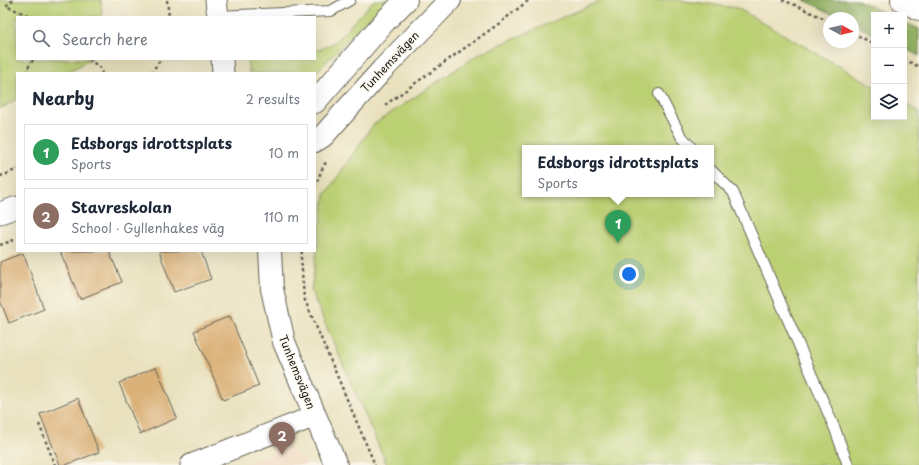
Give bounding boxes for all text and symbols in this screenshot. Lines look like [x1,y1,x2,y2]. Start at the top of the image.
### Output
north arrow [823,12,859,48]
map controls [871,12,907,120]
button: + [871,12,907,48]
search box [16,16,316,60]
icon: search [30,27,52,49]
text: Search here [62,27,148,50]
street label: Tunhemsvägen [357,27,423,96]
button: − [871,48,907,84]
button: layers [871,84,907,120]
text: Nearby [32,85,94,111]
text: 2 results [246,89,300,108]
text: Edsborgs idrottsplats [71,131,232,154]
text: 1 [43,143,49,162]
text: 10 m [269,143,299,162]
popup [522,145,714,197]
text: Edsborgs idrottsplats [537,150,699,173]
text: Sports [71,154,111,173]
text: Sports [537,173,578,192]
text: Stavreskolan [71,195,172,218]
text: 2 [41,207,51,226]
text: 110 m [264,207,299,226]
pin: 1 [605,210,631,243]
text: School · Gyllenhakes väg [71,218,225,237]
your location [619,264,639,284]
street label: Tunhemsvägen [275,332,320,412]
pin: 2 [269,422,295,455]

